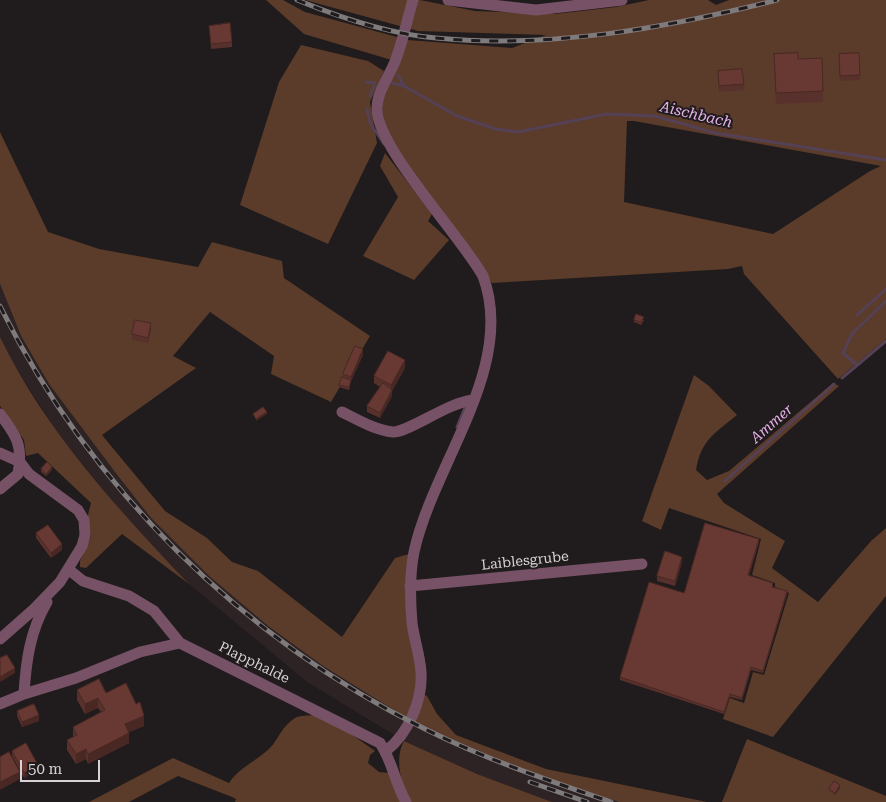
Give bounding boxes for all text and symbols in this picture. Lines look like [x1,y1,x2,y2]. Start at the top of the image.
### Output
water label: Aischbach [658,98,734,132]
water label: Ammer [747,401,797,447]
street label: Laiblesgrube [481,548,569,574]
street label: Plapphalde [216,639,292,687]
scale bar [22,750,102,782]
text: 50 m [28,760,62,778]

